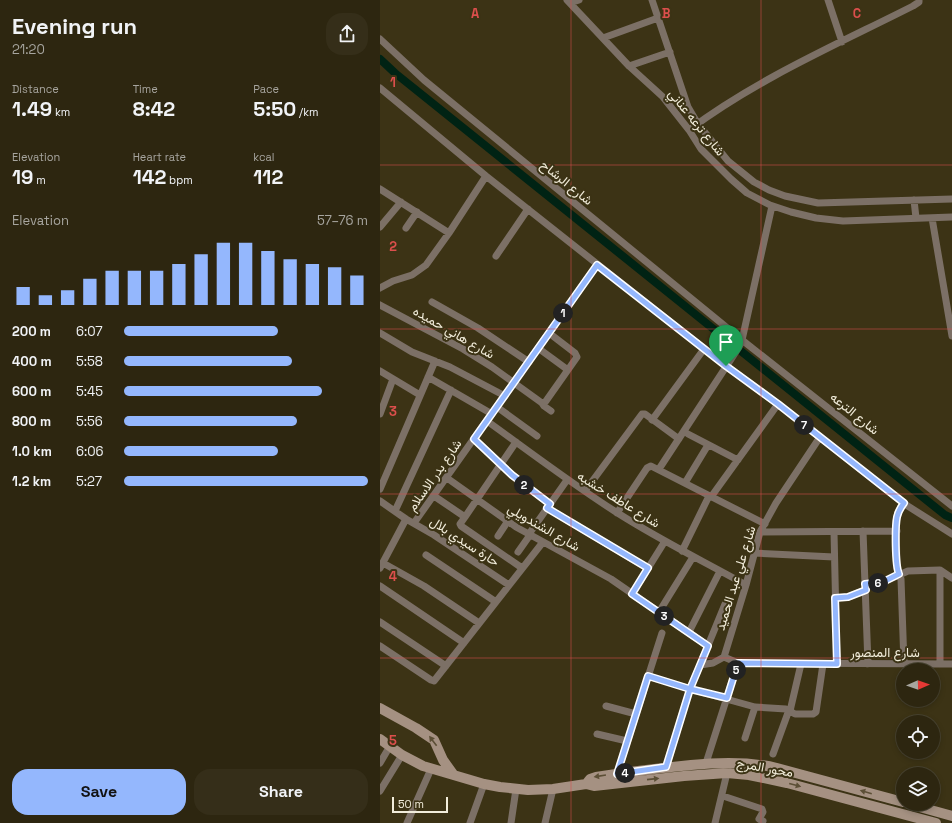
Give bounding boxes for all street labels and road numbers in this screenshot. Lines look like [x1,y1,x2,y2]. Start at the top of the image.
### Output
street label: شارع ترعه عناني [663,85,729,160]
street label: شارع الرشاح [536,156,596,209]
street label: شارع هاني حميده [409,302,498,364]
street label: شارع الترعه [826,388,883,439]
street label: شارع بدر الاسلام [403,436,466,515]
street label: شارع عاطف خشبه [574,467,663,533]
street label: شارع الشندويلي [503,500,583,557]
street label: حارة سيدي بلال [426,513,503,572]
street label: شارع علي عبد الحميد [711,524,761,633]
street label: شارع المنصور [849,644,920,662]
street label: محور المرج [735,754,795,782]

